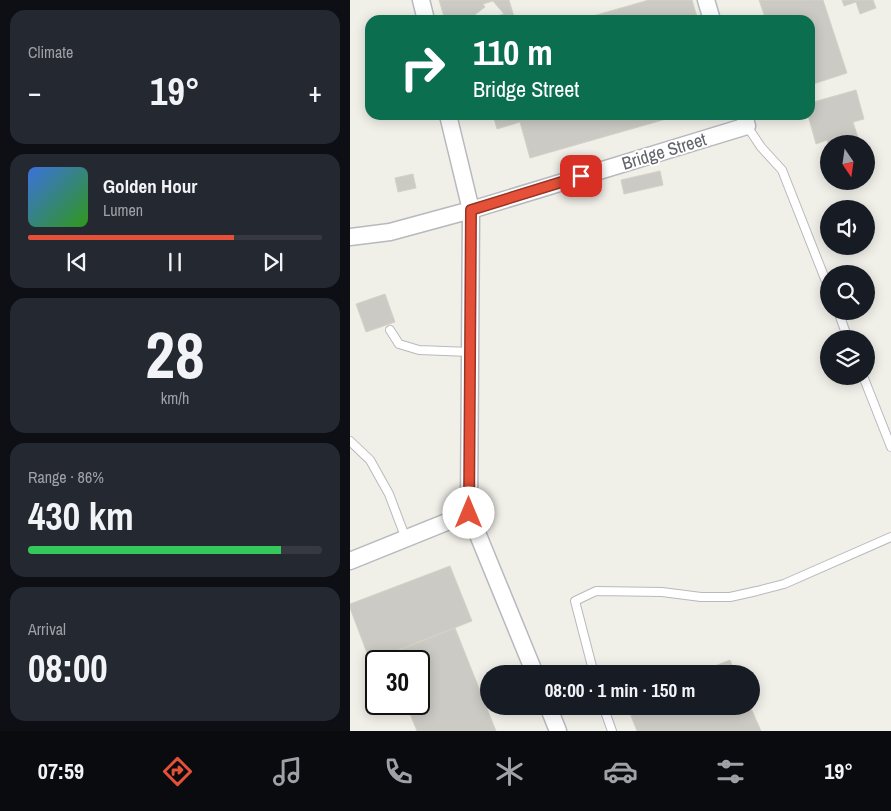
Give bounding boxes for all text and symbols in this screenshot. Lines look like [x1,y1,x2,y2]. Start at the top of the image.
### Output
text: 110 m [473,29,553,76]
icon: right [390,35,455,100]
text: Climate [28,41,73,63]
text: 19° [150,66,200,117]
text: − [28,73,41,111]
text: + [309,73,322,111]
text: Bridge Street [473,74,579,104]
street label: Bridge Street [619,126,709,176]
north arrow [820,135,875,190]
map controls [820,135,875,385]
pin [560,155,602,197]
icon: arrive [567,162,595,190]
text: Golden Hour [103,173,197,199]
text: Lumen [103,199,143,221]
button: sound [820,200,875,255]
icon: previous [63,248,91,276]
icon: pause [161,248,189,276]
icon: next [259,248,287,276]
button: search [820,265,875,320]
text: 28 [145,311,205,398]
button: layers [820,330,875,385]
text: km/h [161,387,189,409]
text: Range · 86% [28,466,104,488]
position arrow [442,486,494,538]
text: 430 km [28,491,134,542]
text: Arrival [28,618,66,640]
text: 08:00 [28,643,108,694]
speed limit sign: 30 [365,650,430,715]
text: 08:00 · 1 min · 150 m [545,677,695,703]
icon: directions [160,754,195,789]
icon: music [270,754,305,789]
icon: phone [381,754,416,789]
icon: climate [492,754,527,789]
icon: car [603,754,638,789]
icon: filters [713,754,748,789]
text: 07:59 [38,756,84,786]
text: 19° [824,756,853,786]

